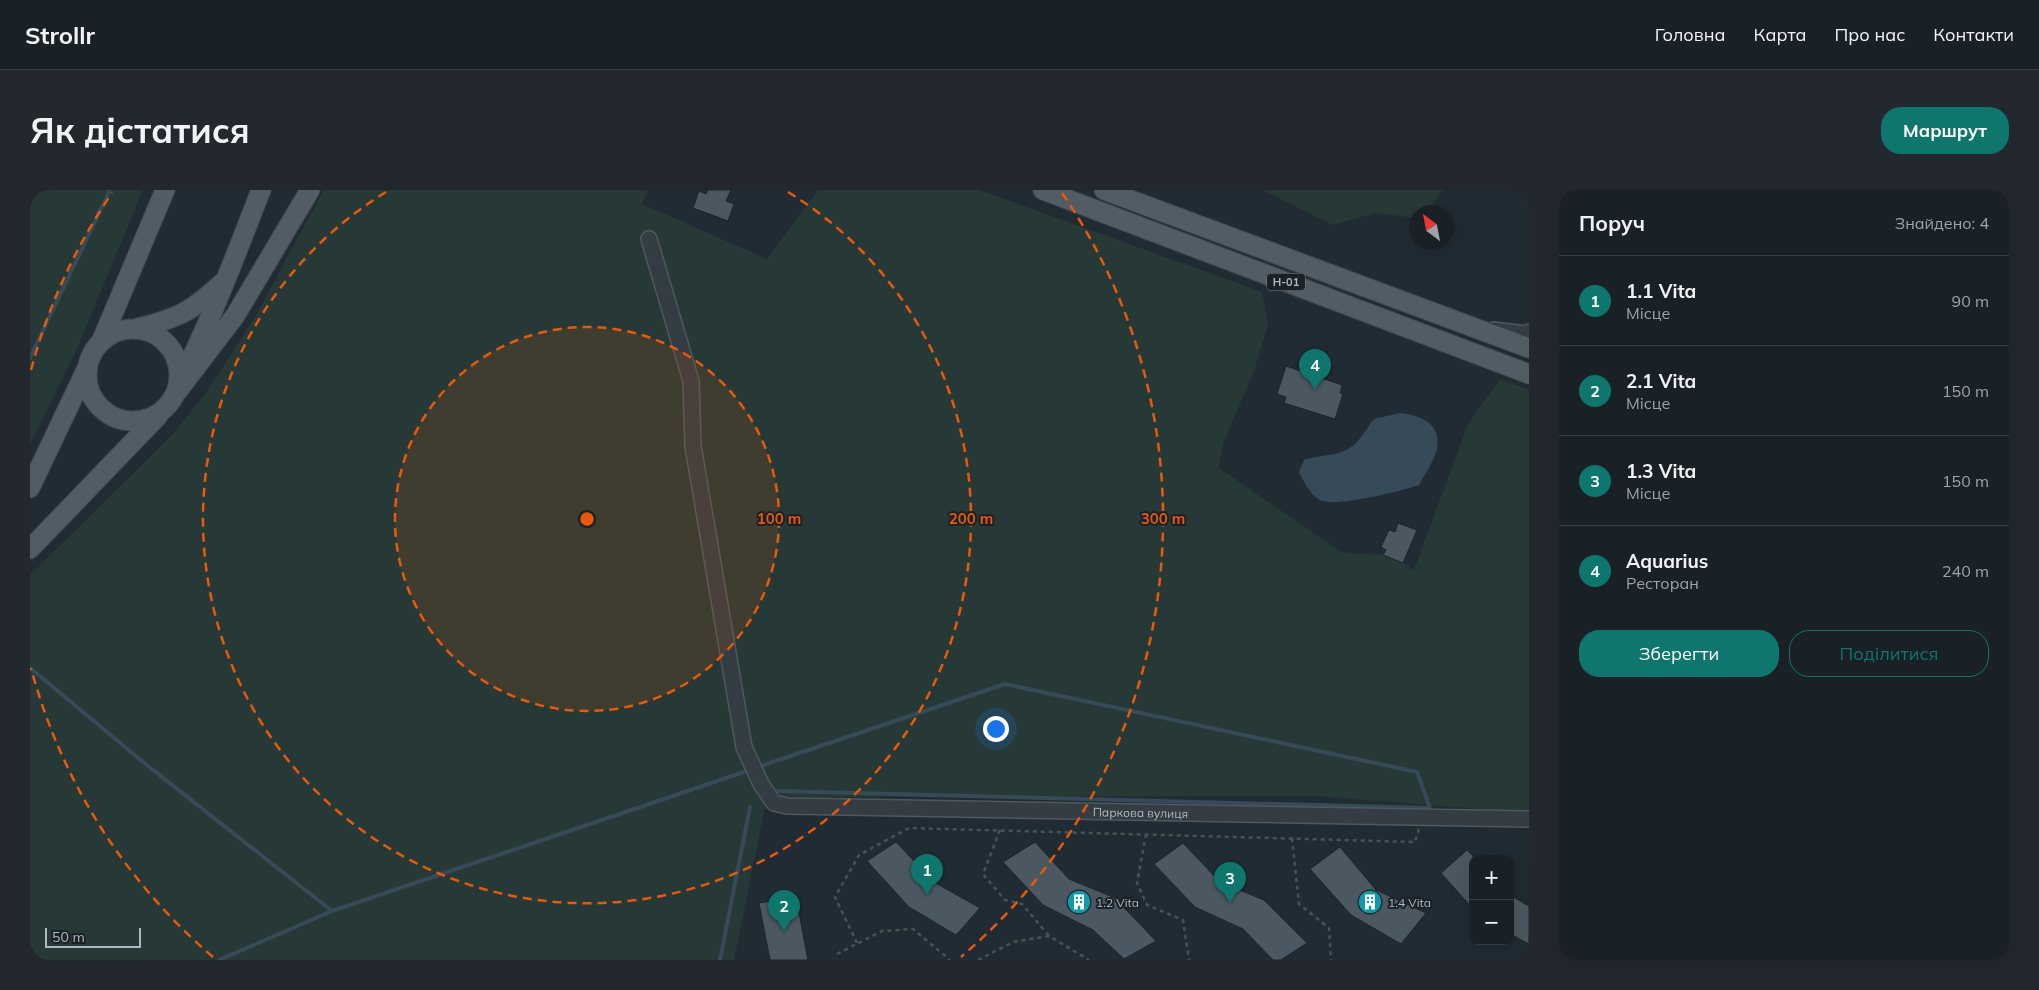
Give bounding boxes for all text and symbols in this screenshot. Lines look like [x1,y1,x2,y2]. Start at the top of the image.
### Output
text: Strollr [25,20,95,50]
text: Головна [1655,23,1726,46]
text: Карта [1754,23,1807,46]
text: Про нас [1835,23,1905,46]
text: Контакти [1933,23,2014,46]
button: Маршрут [1881,107,2009,154]
text: Як дістатися [30,108,250,152]
north arrow [1409,205,1454,250]
text: Поруч [1579,210,1645,236]
text: Знайдено: 4 [1895,213,1989,233]
road number: Н-01 [1267,274,1305,290]
text: 1.1 Vita [1626,279,1696,303]
text: 1 [1590,291,1600,311]
text: 90 m [1952,291,1989,311]
text: Місце [1626,303,1670,323]
pin: 4 [1299,349,1331,390]
text: 2.1 Vita [1626,369,1696,393]
text: 2 [1590,381,1600,401]
text: 150 m [1942,381,1989,401]
text: Місце [1626,393,1670,413]
text: 1.3 Vita [1626,459,1696,483]
text: 3 [1590,471,1600,491]
text: 150 m [1942,471,1989,491]
text: Місце [1626,483,1670,503]
text: 100 m [757,509,801,528]
text: 200 m [949,509,993,528]
text: 300 m [1141,509,1185,528]
centre of rings [578,510,596,528]
text: Aquarius [1626,549,1708,573]
text: 4 [1590,561,1600,581]
text: 240 m [1942,561,1989,581]
text: Ресторан [1626,573,1699,593]
button: Зберегти [1579,630,1779,677]
button: Поділитися [1789,630,1989,677]
your location [983,716,1009,742]
street label: Паркова вулиця [1093,804,1188,821]
pin: 1 [911,854,943,895]
map controls [1469,855,1514,945]
button: + [1469,855,1514,900]
pin: 3 [1214,862,1246,903]
building icon: 1.2 Vita [1066,889,1092,915]
building icon: 1.4 Vita [1357,889,1383,915]
pin: 2 [768,890,800,931]
place label: 1.2 Vita [1096,895,1139,910]
place label: 1.4 Vita [1388,895,1431,910]
button: − [1469,900,1514,945]
scale bar [45,925,141,948]
text: 50 m [52,928,85,946]

